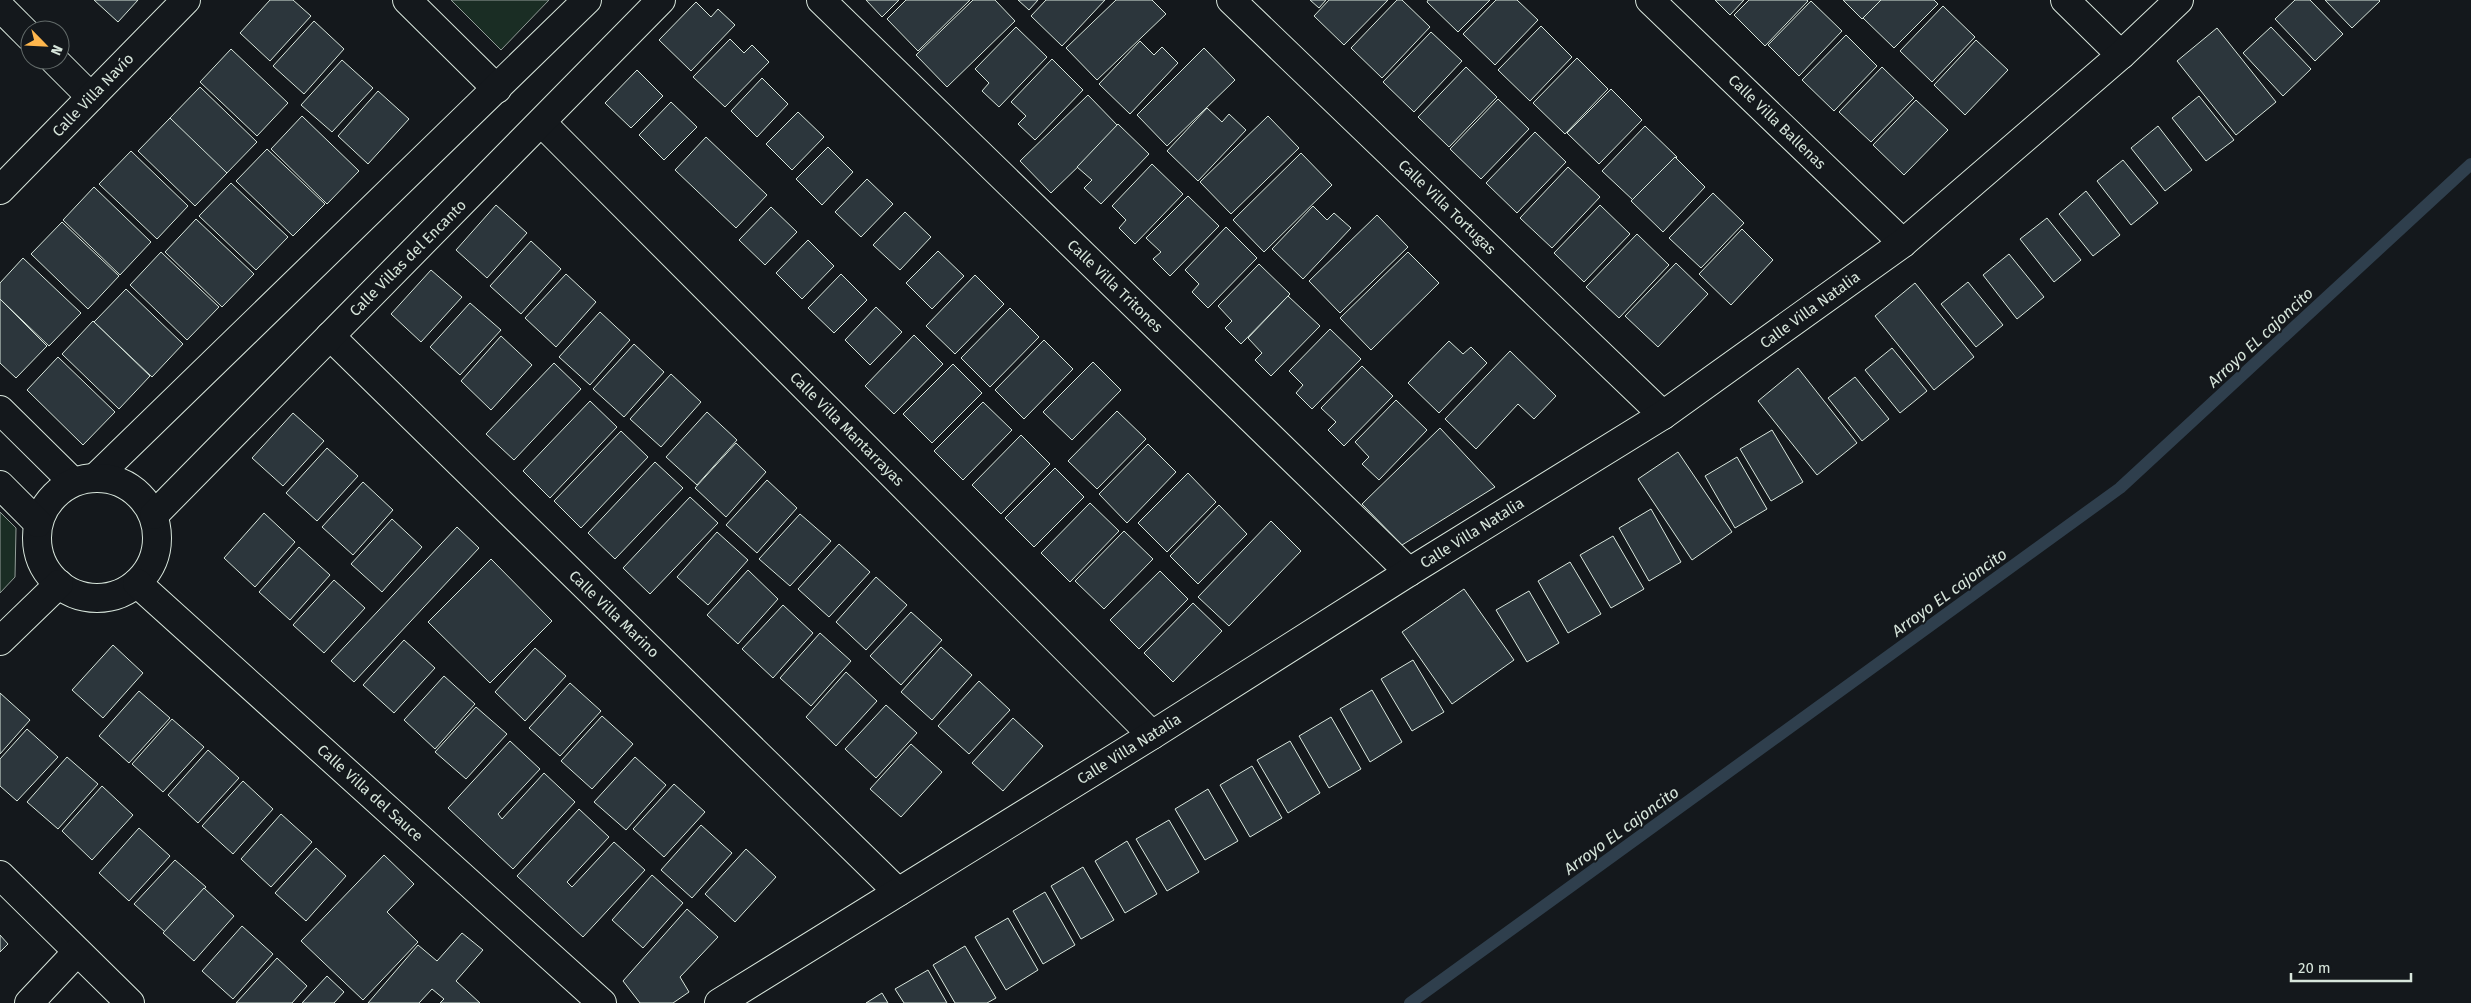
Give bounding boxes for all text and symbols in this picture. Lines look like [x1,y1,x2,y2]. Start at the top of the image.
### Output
north arrow [20,20,70,70]
street label: Calle Villa Navío [49,50,137,140]
street label: Calle Villa Ballenas [1725,71,1829,173]
street label: Calle Villa Tortugas [1394,156,1500,258]
street label: Calle Villas del Encanto [346,196,470,320]
street label: Calle Villa Tritones [1064,236,1166,336]
street label: Calle Villa Natalia [1757,268,1863,352]
water label: Arroyo EL cajoncito [2203,284,2317,392]
street label: Calle Villa Mantarrayas [786,368,908,490]
street label: Calle Villa Natalia [1417,494,1527,572]
water label: Arroyo EL cajoncito [1887,544,2011,641]
street label: Calle Villa Marino [565,567,663,661]
street label: Calle Villa Natalia [1074,710,1184,788]
street label: Calle Villa del Sauce [313,741,427,845]
water label: Arroyo EL cajoncito [1559,782,1683,879]
scale bar [2291,950,2411,982]
text: 20 m [2298,959,2331,977]

